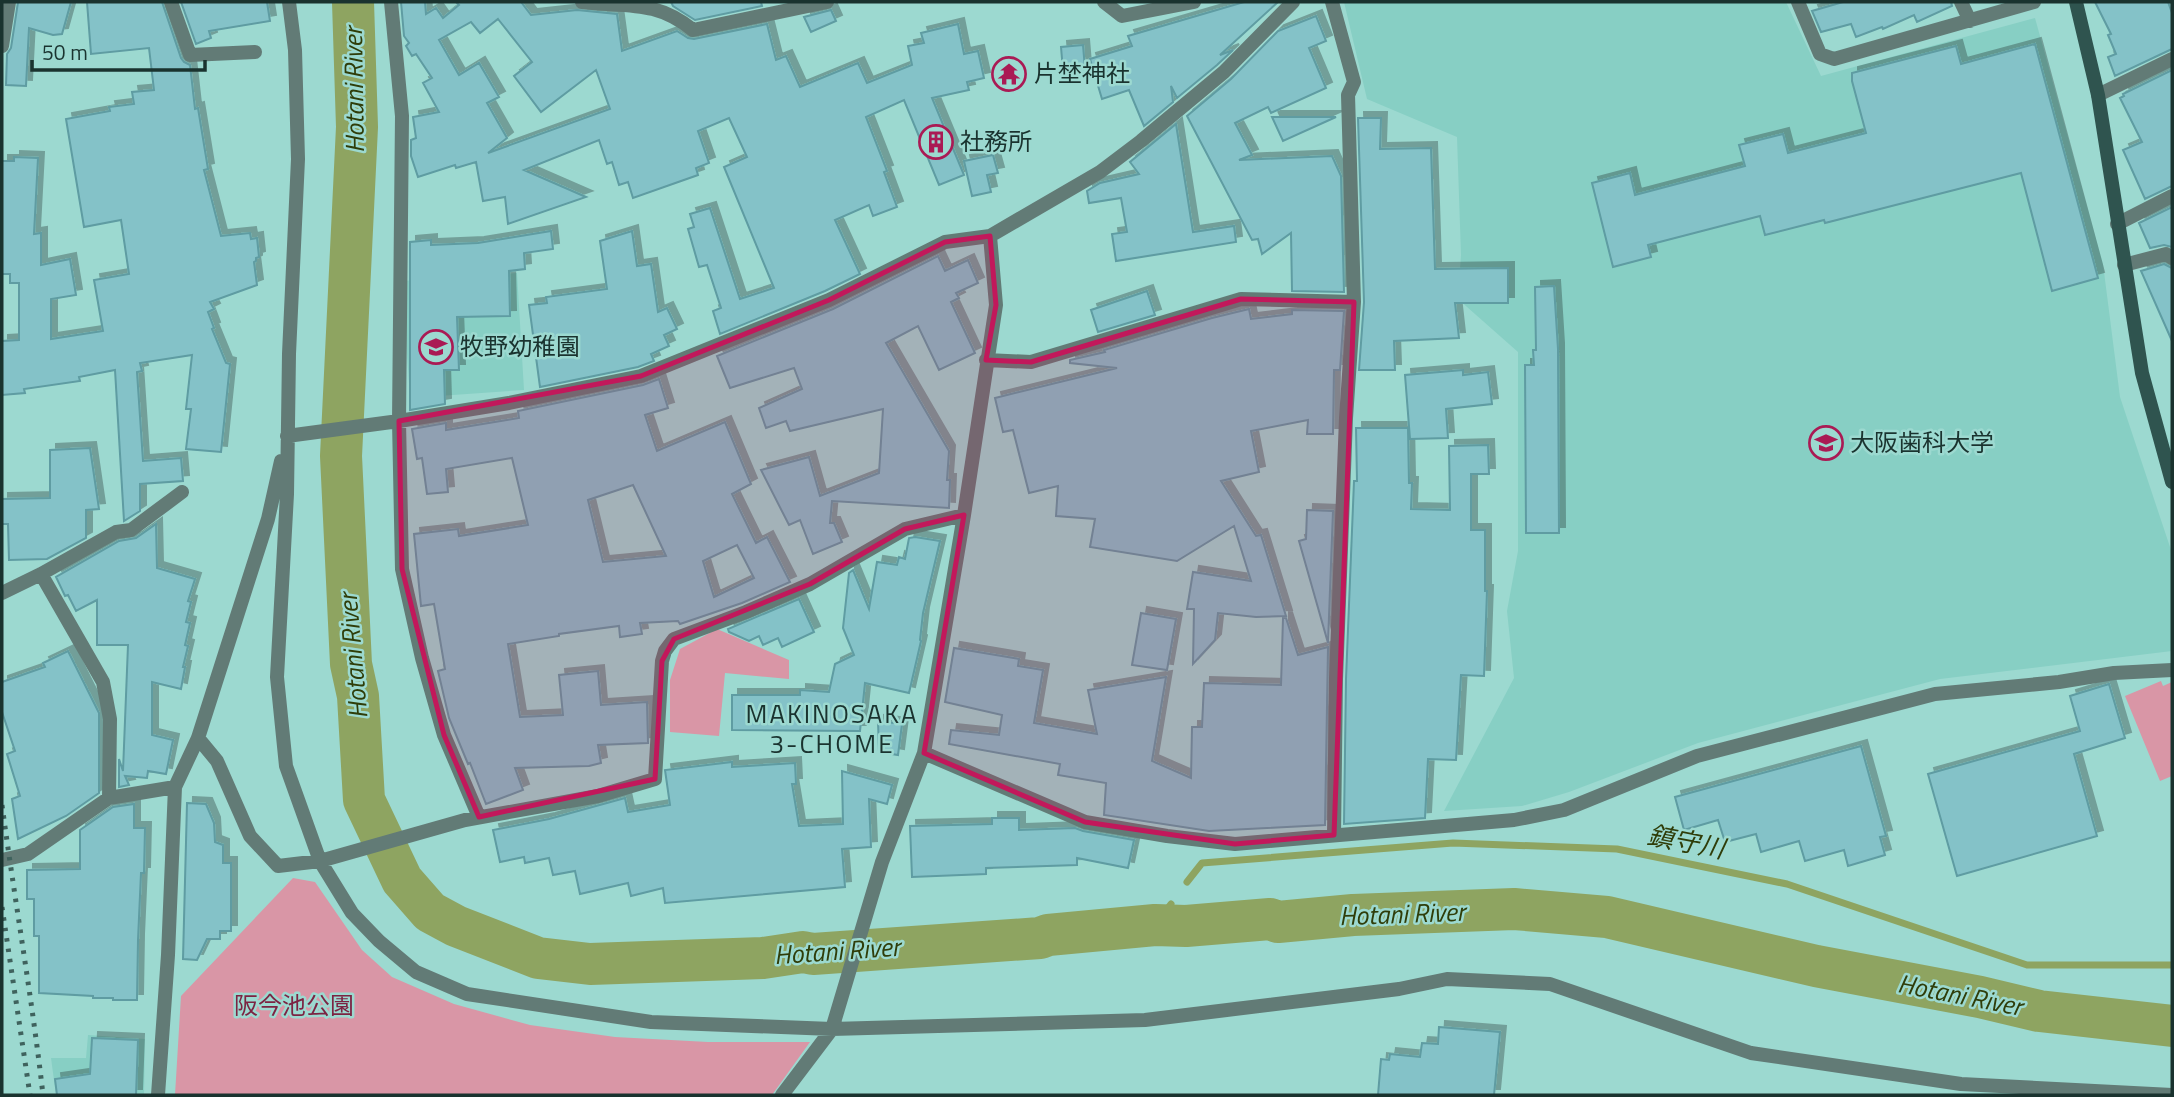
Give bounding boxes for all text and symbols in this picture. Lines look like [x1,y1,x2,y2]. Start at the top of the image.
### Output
water label: Hotani River [333,24,374,153]
scale bar [32,28,205,72]
text: 50 m [42,36,88,68]
temple icon: 片埜神社 [990,55,1028,93]
place label: 片埜神社 [1034,55,1130,91]
building icon: 社務所 [917,123,955,161]
place label: 社務所 [960,123,1032,159]
school or university icon: 牧野幼稚園 [417,328,455,366]
place label: 牧野幼稚園 [460,328,580,364]
school or university icon: 大阪歯科大学 [1807,424,1845,462]
place label: 大阪歯科大学 [1850,424,1994,460]
water label: Hotani River [327,589,377,720]
district label: MAKINOSAKA 3-CHOME [746,694,918,763]
water label: 鎮守川 [1644,815,1731,869]
water label: Hotani River [1338,892,1468,935]
water label: Hotani River [773,926,904,974]
water label: Hotani River [1895,963,2028,1026]
park label: 阪今池公園 [234,987,354,1023]

